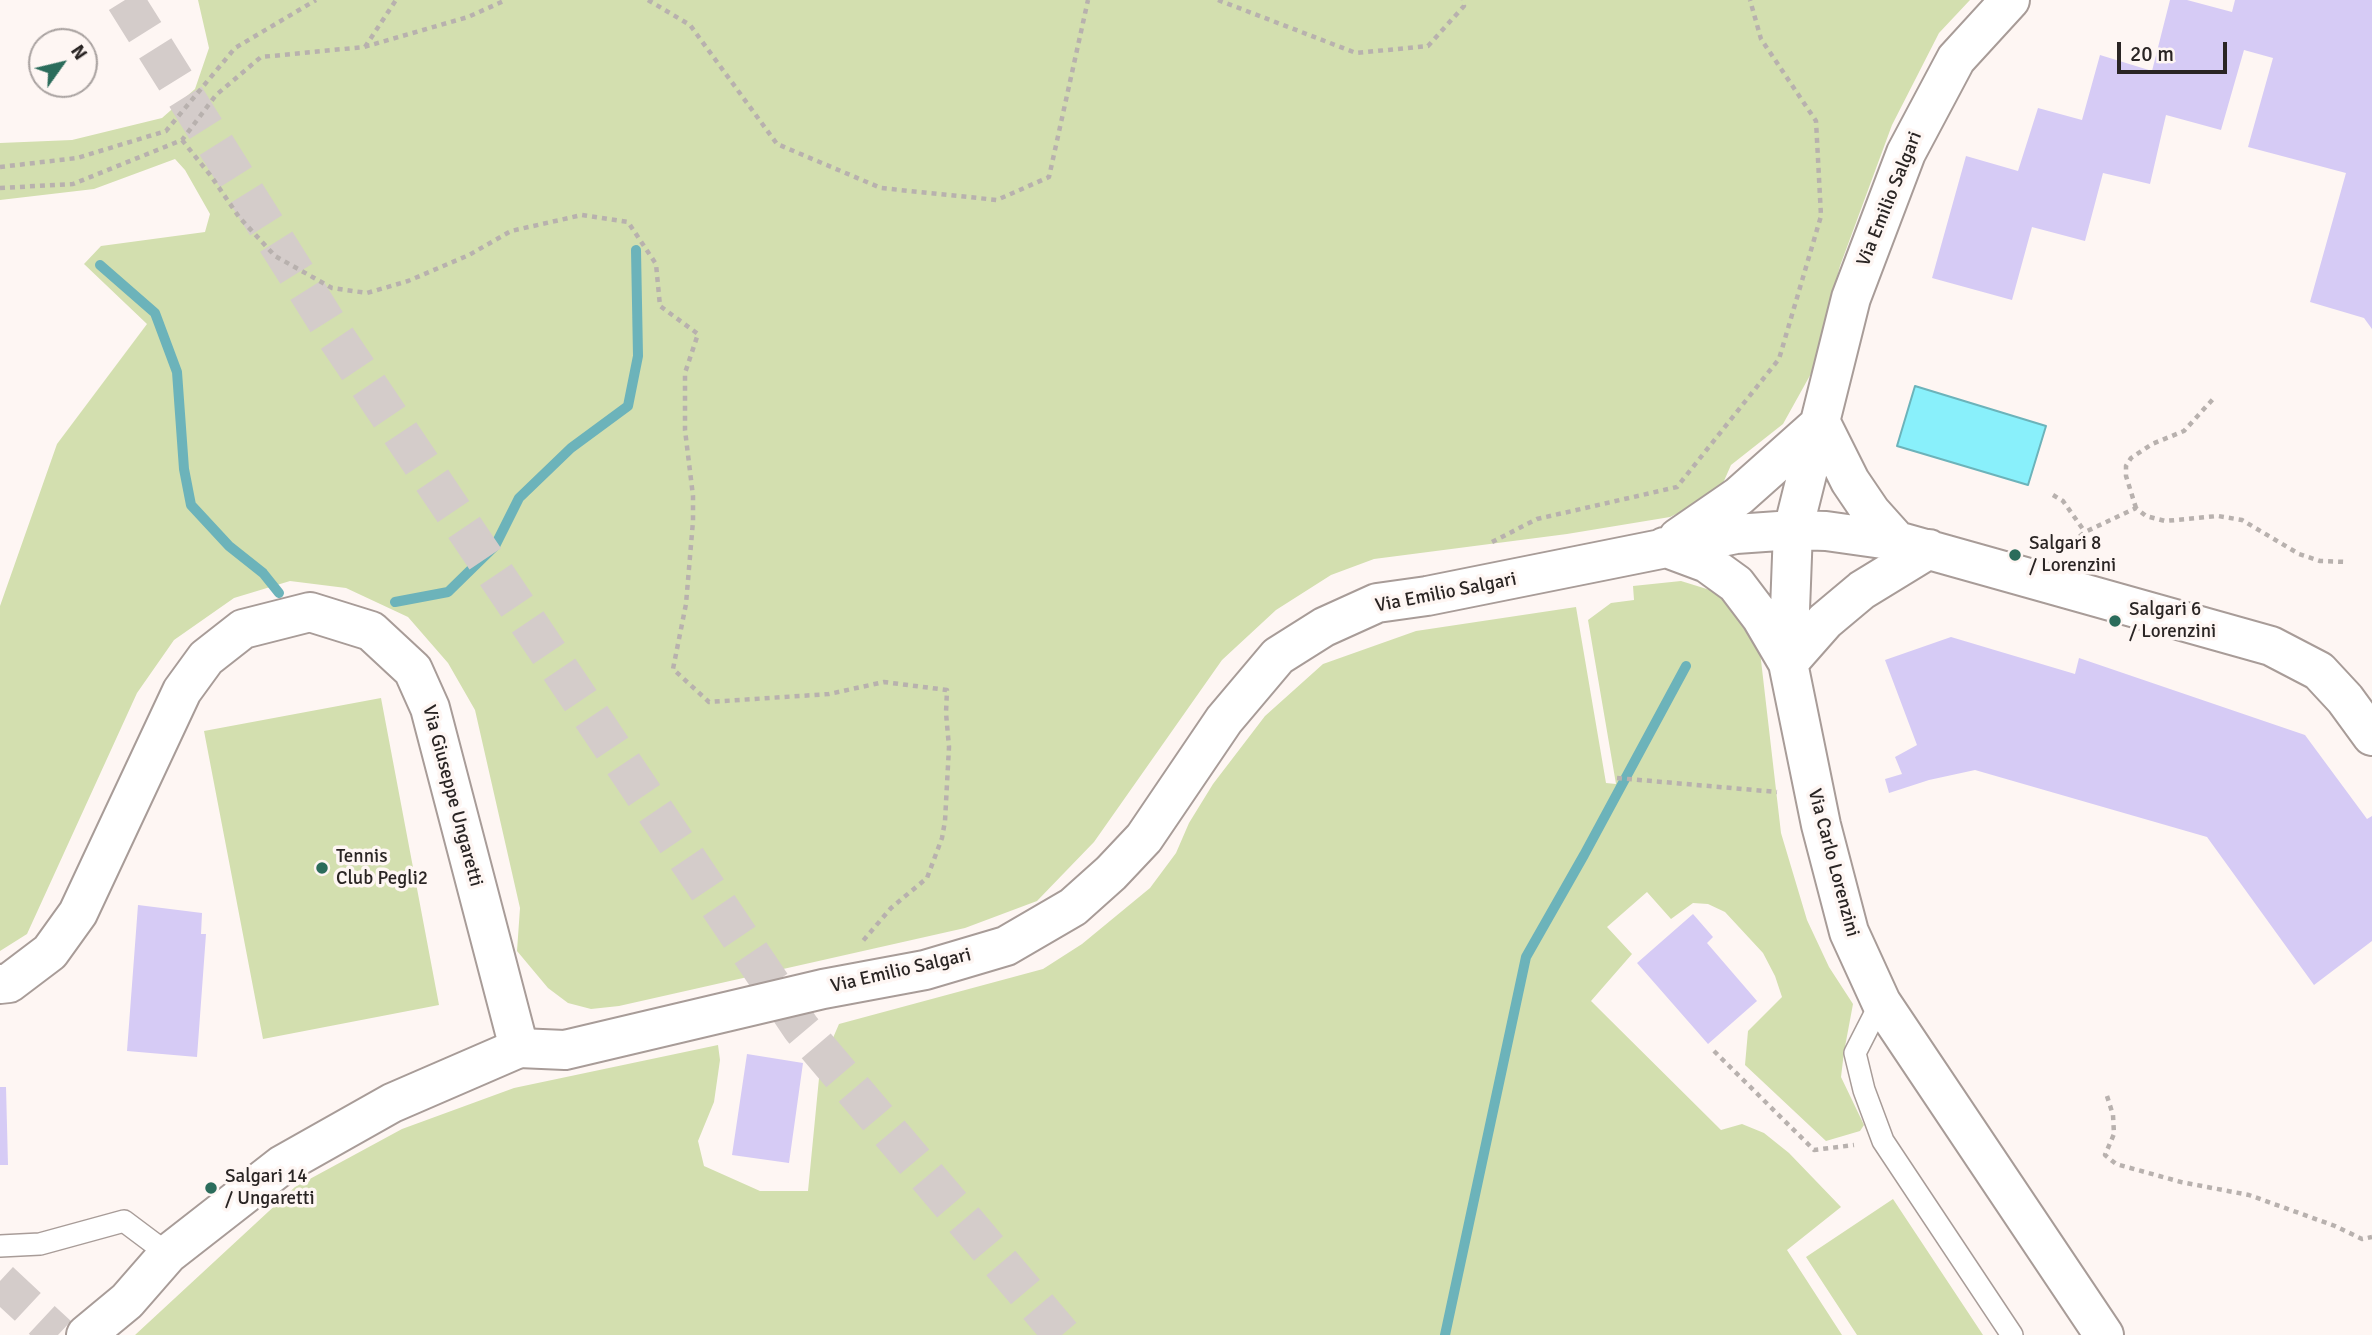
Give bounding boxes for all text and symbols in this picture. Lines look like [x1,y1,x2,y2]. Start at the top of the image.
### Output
north arrow [28,28,98,98]
scale bar [2120,28,2230,72]
text: N [65,40,92,65]
text: 20 m [2130,41,2174,67]
street label: Via Emilio Salgari [1853,128,1927,270]
place label: Salgari 8 / Lorenzini [2029,533,2116,577]
marker: Salgari 8 / Lorenzini [2007,547,2023,563]
street label: Via Emilio Salgari [1373,568,1519,618]
place label: Salgari 6 / Lorenzini [2129,599,2216,643]
marker: Salgari 6 / Lorenzini [2107,613,2123,629]
street label: Via Giuseppe Ungaretti [417,703,487,889]
street label: Via Carlo Lorenzini [1802,787,1864,939]
place label: Tennis Club Pegli2 [336,846,428,890]
marker: Tennis Club Pegli2 [314,860,330,876]
street label: Via Emilio Salgari [829,944,973,998]
place label: Salgari 14 / Ungaretti [225,1166,315,1210]
marker: Salgari 14 / Ungaretti [203,1180,219,1196]

